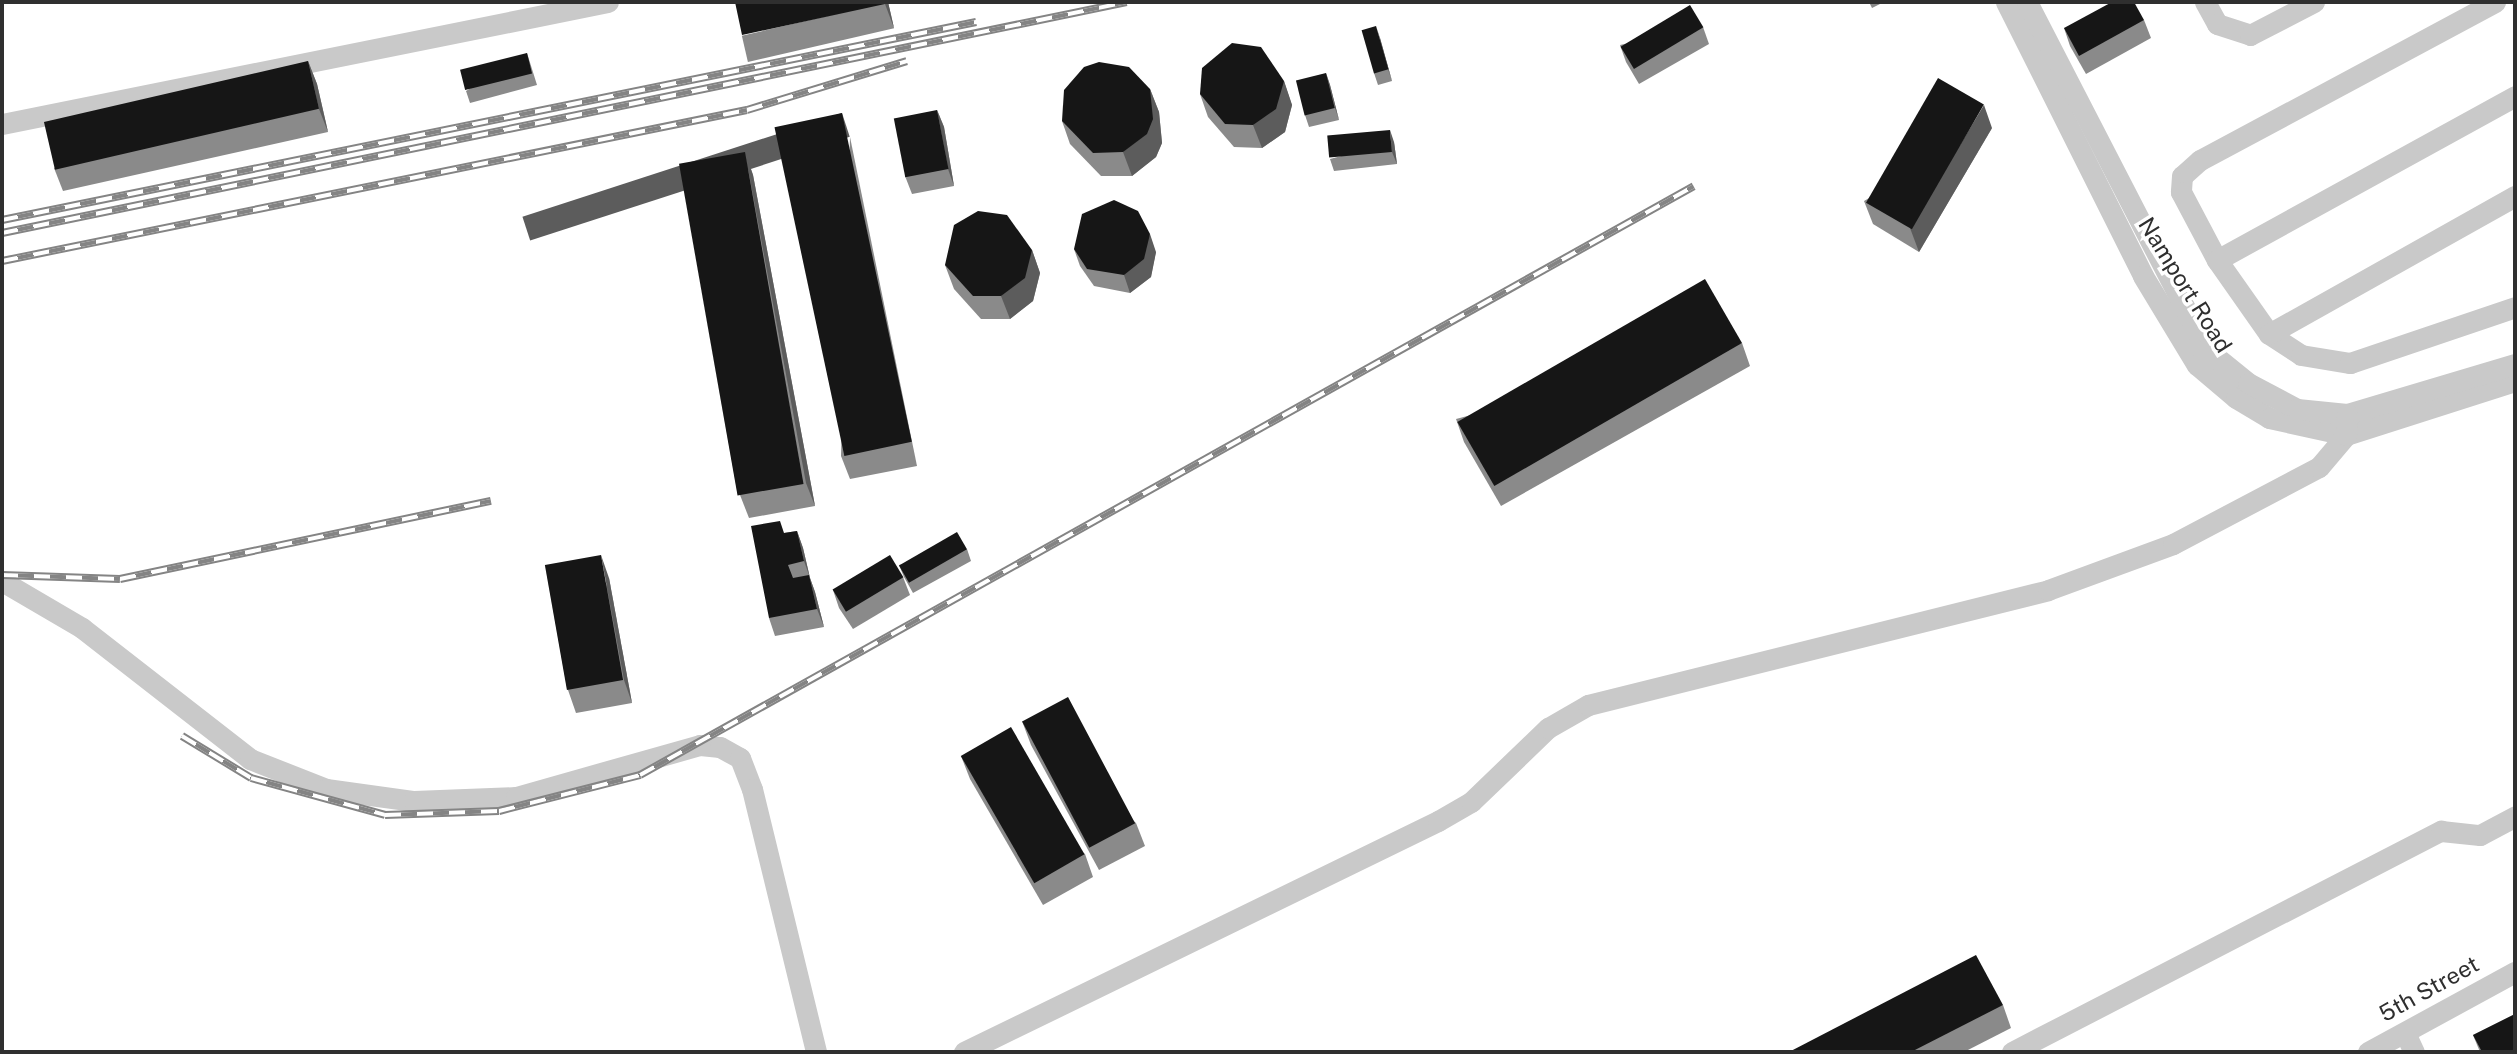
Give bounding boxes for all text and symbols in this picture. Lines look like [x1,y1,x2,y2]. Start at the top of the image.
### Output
street label: Namport Road [2132,212,2238,358]
street label: 5th Street [2374,950,2484,1028]

